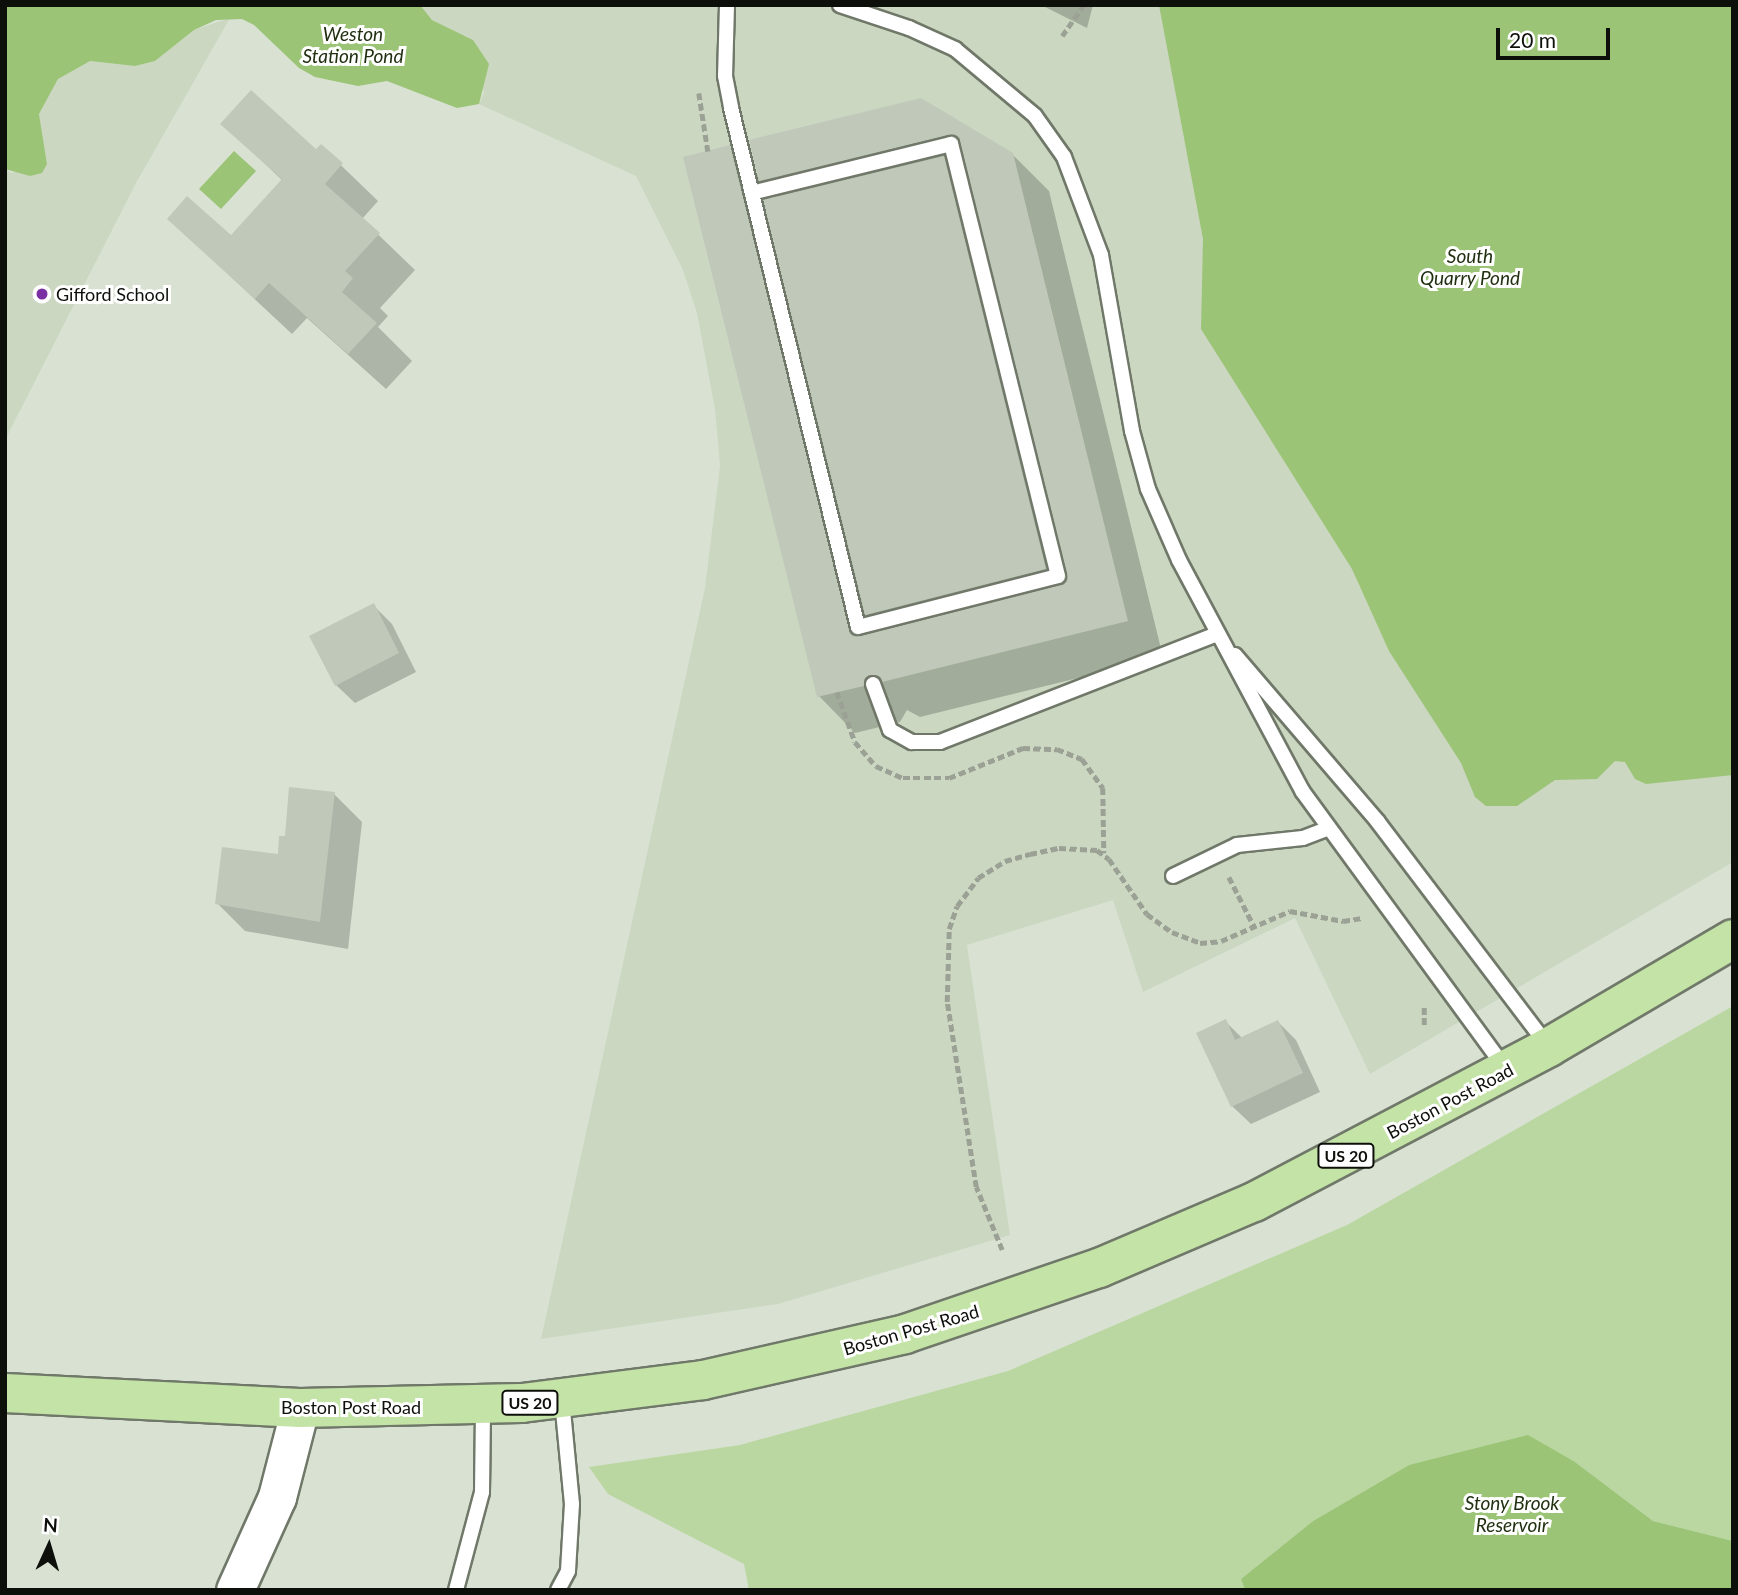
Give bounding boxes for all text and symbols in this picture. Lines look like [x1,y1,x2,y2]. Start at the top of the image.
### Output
scale bar [1500,14,1614,58]
water label: Weston Station Pond [303,23,403,67]
text: 20 m [1509,27,1556,52]
water label: South Quarry Pond [1420,245,1520,289]
place label: Gifford School [56,283,169,305]
marker: Gifford School [34,286,50,302]
street label: Boston Post Road [1383,1059,1517,1143]
road number: US 20 [1316,1144,1376,1168]
street label: Boston Post Road [841,1300,981,1360]
road number: US 20 [500,1390,560,1415]
street label: Boston Post Road [281,1396,421,1418]
water label: Stony Brook Reservoir [1464,1492,1560,1536]
north arrow [14,1511,84,1581]
text: N [42,1513,59,1537]

